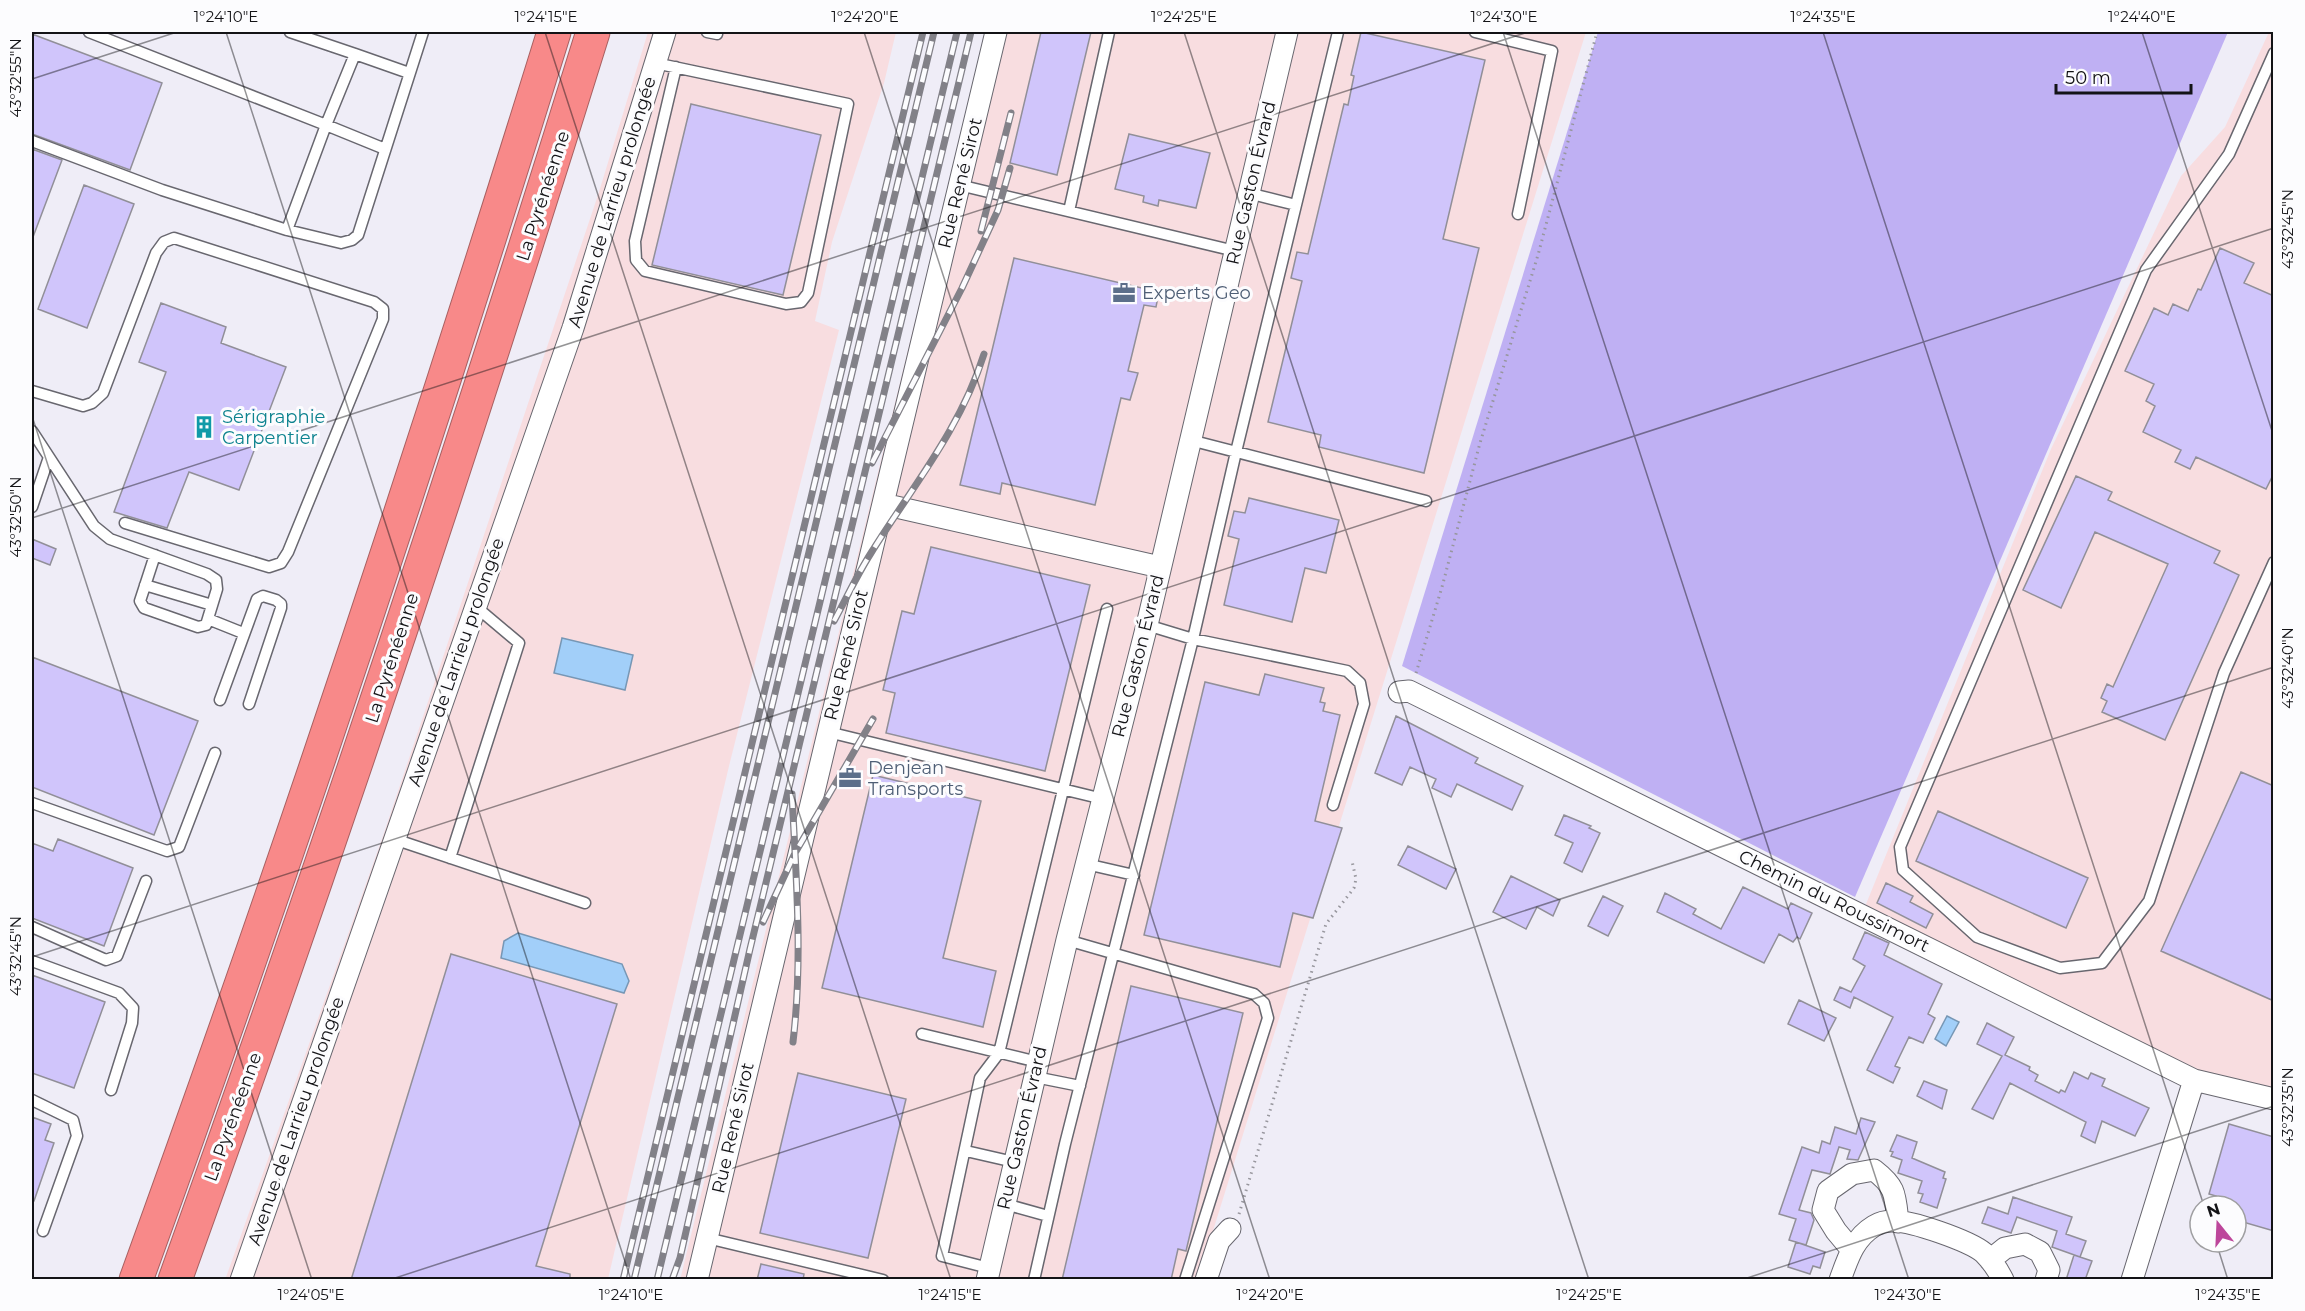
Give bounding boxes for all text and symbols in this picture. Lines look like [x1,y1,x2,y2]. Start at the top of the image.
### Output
text: 1°24'10"E [194,7,258,26]
text: 1°24'15"E [514,7,578,26]
text: 1°24'20"E [831,7,899,26]
text: 1°24'25"E [1151,7,1217,26]
text: 1°24'30"E [1470,7,1538,26]
text: 1°24'35"E [1790,7,1856,26]
text: 1°24'40"E [2108,7,2176,26]
text: 43°32'55"N [6,38,25,118]
scale bar [2056,57,2191,95]
text: 50 m [2065,67,2111,89]
street label: Avenue de Larrieu prolongée [563,74,661,330]
street label: Rue Gaston Évrard [1221,99,1281,267]
street label: Rue René Sirot [933,115,987,251]
street label: La Pyrénéenne [512,128,574,264]
text: 43°32'45"N [2278,189,2297,269]
office icon: Experts Geo [1111,280,1137,306]
place label: Experts Geo [1142,282,1251,304]
place label: Sérigraphie Carpentier [222,406,326,449]
building icon: Sérigraphie Carpentier [191,414,217,440]
text: 43°32'50"N [6,477,25,557]
street label: Avenue de Larrieu prolongée [403,535,509,789]
street label: Rue Gaston Évrard [1107,572,1169,740]
street label: Rue René Sirot [819,587,873,723]
street label: La Pyrénéenne [361,590,423,726]
text: 43°32'40"N [2278,627,2297,709]
place label: Denjean Transports [868,757,963,800]
office icon: Denjean Transports [837,765,863,791]
street label: Chemin du Roussimort [1735,845,1933,957]
text: 43°32'45"N [6,916,25,996]
street label: Avenue de Larrieu prolongée [243,994,349,1248]
street label: Rue Gaston Évrard [992,1044,1052,1212]
street label: La Pyrénéenne [199,1049,267,1184]
street label: Rue René Sirot [707,1060,759,1196]
text: 43°32'35"N [2278,1067,2297,1147]
north arrow [2188,1194,2248,1254]
text: N [2204,1199,2223,1221]
text: 1°24'05"E [278,1285,345,1304]
text: 1°24'10"E [599,1285,663,1304]
text: 1°24'15"E [918,1285,982,1304]
text: 1°24'20"E [1236,1285,1304,1304]
text: 1°24'25"E [1556,1285,1622,1304]
text: 1°24'30"E [1874,1285,1942,1304]
text: 1°24'35"E [2195,1285,2261,1304]

